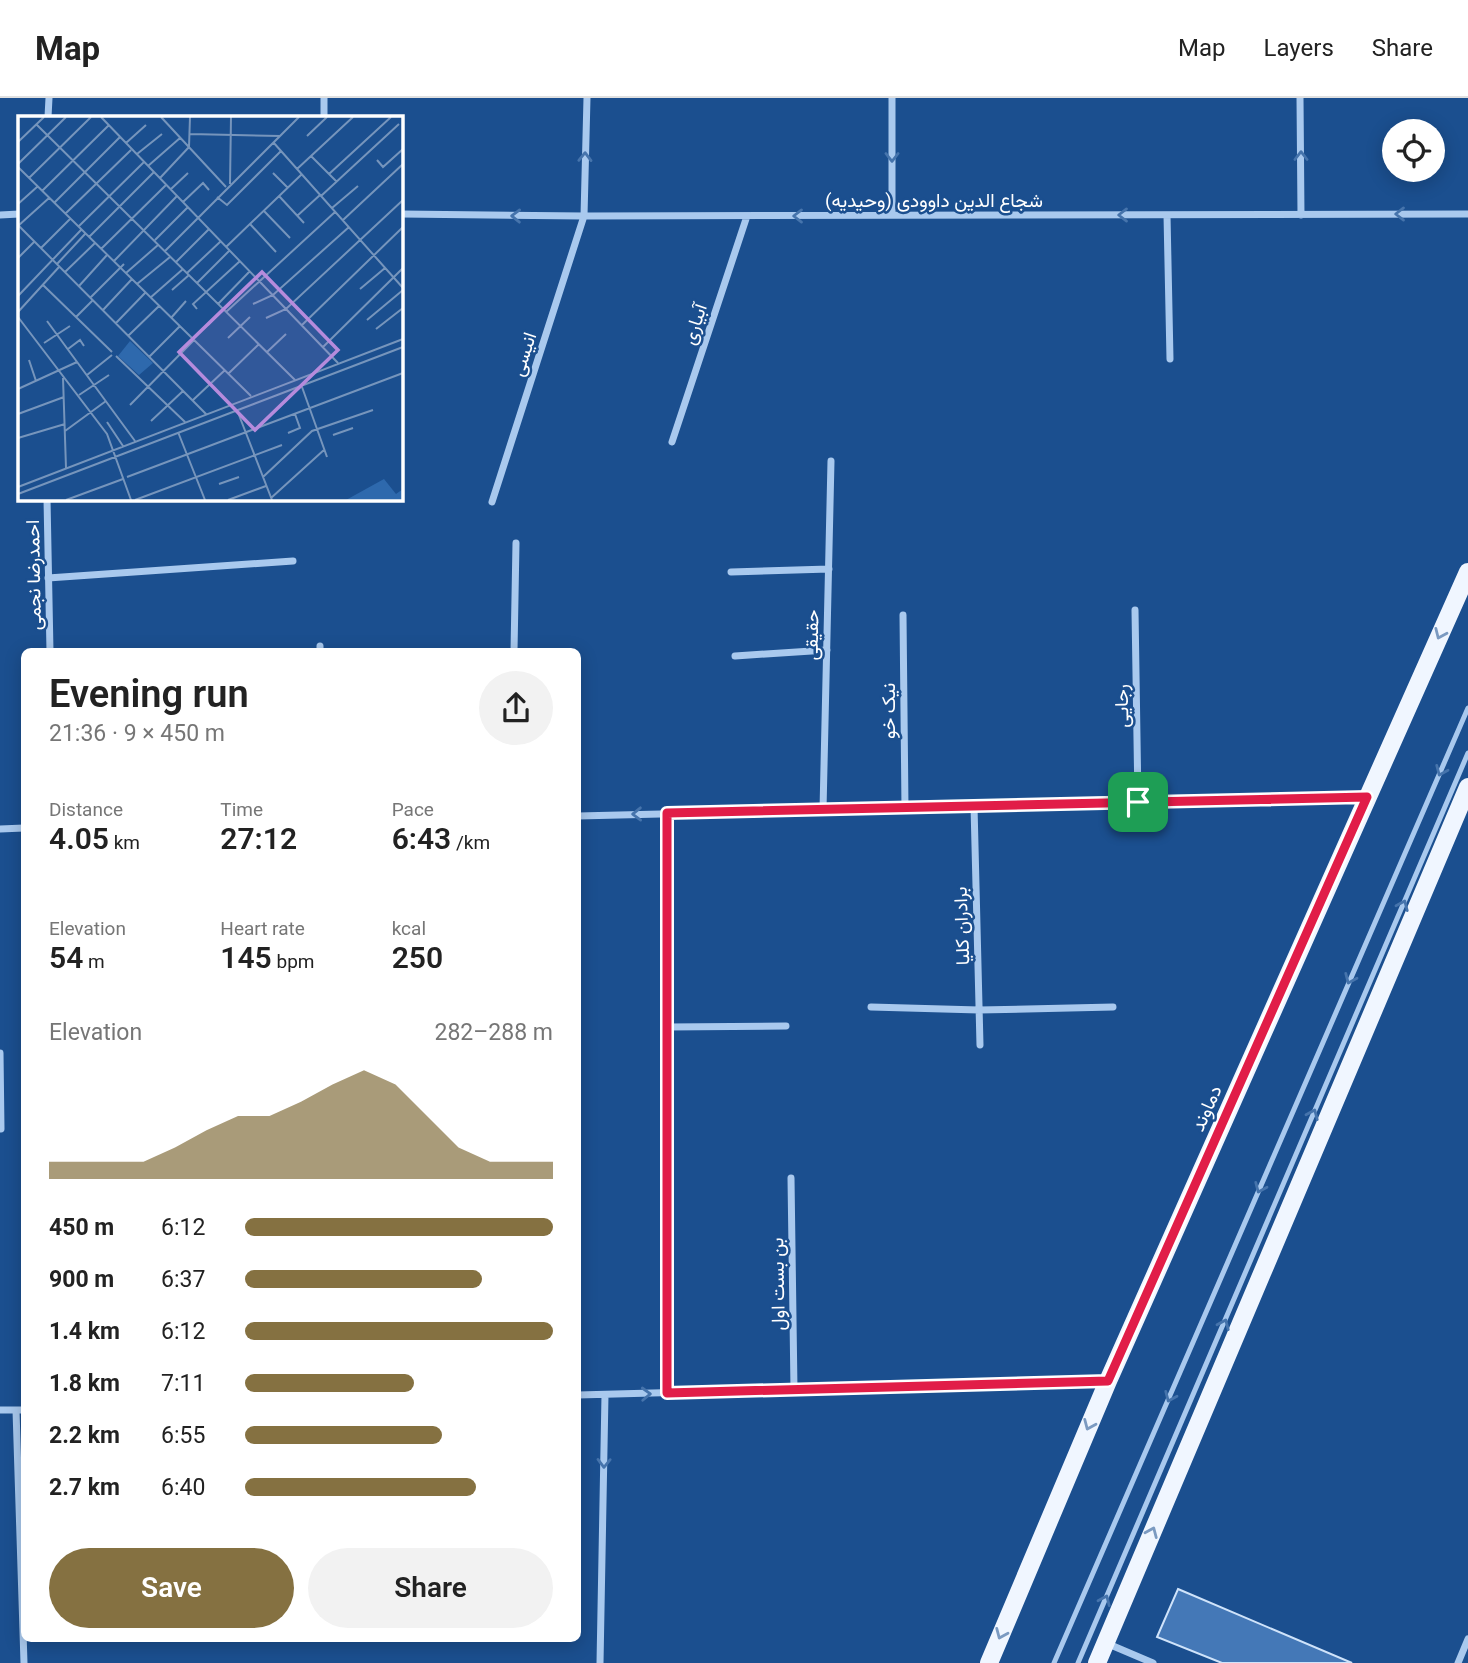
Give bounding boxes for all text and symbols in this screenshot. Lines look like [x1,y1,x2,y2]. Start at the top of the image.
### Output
text: Map [35,29,100,68]
text: Map [1178,34,1226,62]
text: Layers [1264,34,1334,62]
text: Share [1372,34,1433,62]
inset map [18,116,402,500]
map controls [1382,119,1445,182]
button: locate [1382,119,1445,182]
one-way arrow [578,151,593,162]
one-way arrow [1293,151,1309,161]
one-way arrow [884,152,900,162]
street label: شجاع الدین داوودی (وحیدیه) [825,189,1043,213]
one-way arrow [1394,206,1405,222]
one-way arrow [1118,207,1128,223]
one-way arrow [510,208,521,223]
one-way arrow [792,208,803,224]
street label: آبیاری [677,299,712,348]
street label: انیسی [506,329,541,379]
street label: احمدرضا نجمی [21,519,46,630]
street label: حقیقی [800,609,823,661]
one-way arrow [1434,627,1448,640]
button: share [479,671,553,745]
text: Evening run [49,672,249,716]
street label: نیک خو [877,683,900,739]
street label: رجایی [1110,684,1133,728]
text: 21:36 · 9 × 450 m [49,720,225,747]
one-way arrow [1435,763,1449,776]
pin [1108,772,1168,832]
icon: arrive [1119,783,1157,821]
text: Distance [49,798,123,821]
text: Time [220,798,263,821]
text: Pace [392,798,434,821]
one-way arrow [632,806,642,822]
text: 4.05 [49,821,109,856]
text: 27:12 [220,821,297,856]
text: 6:43 [392,821,451,856]
text: km [109,831,140,854]
text: /km [451,831,490,854]
street label: برادران کلیا [949,886,974,966]
one-way arrow [1395,900,1409,913]
text: Elevation [49,917,126,940]
text: Heart rate [220,917,305,940]
text: kcal [392,917,426,940]
text: 54 [49,940,83,975]
text: 145 [220,940,272,975]
text: 250 [392,940,443,975]
text: m [83,950,105,973]
text: bpm [272,950,314,973]
one-way arrow [1345,973,1359,985]
text: Elevation [49,1019,142,1046]
text: 282–288 m [434,1019,553,1046]
street label: دماوند [1186,1082,1227,1135]
one-way arrow [1305,1109,1319,1122]
one-way arrow [1254,1181,1268,1193]
text: 450 m [49,1214,114,1241]
text: 6:12 [161,1214,205,1241]
street label: بن بست اول [765,1237,790,1331]
text: 900 m [49,1266,114,1293]
text: 6:37 [161,1266,205,1293]
text: 1.4 km [49,1318,120,1345]
text: 6:12 [161,1318,205,1345]
one-way arrow [1215,1318,1229,1330]
text: 1.8 km [49,1370,120,1397]
text: 7:11 [161,1370,205,1397]
one-way arrow [640,1386,651,1401]
one-way arrow [1164,1390,1178,1402]
one-way arrow [1083,1417,1097,1430]
text: 2.2 km [49,1422,120,1449]
text: 6:55 [161,1422,205,1449]
one-way arrow [596,1458,612,1469]
text: 2.7 km [49,1474,120,1501]
text: 6:40 [161,1474,205,1501]
one-way arrow [1144,1527,1158,1540]
button: Save [49,1548,294,1628]
button: Share [308,1548,553,1628]
one-way arrow [1097,1595,1111,1608]
one-way arrow [995,1627,1009,1640]

